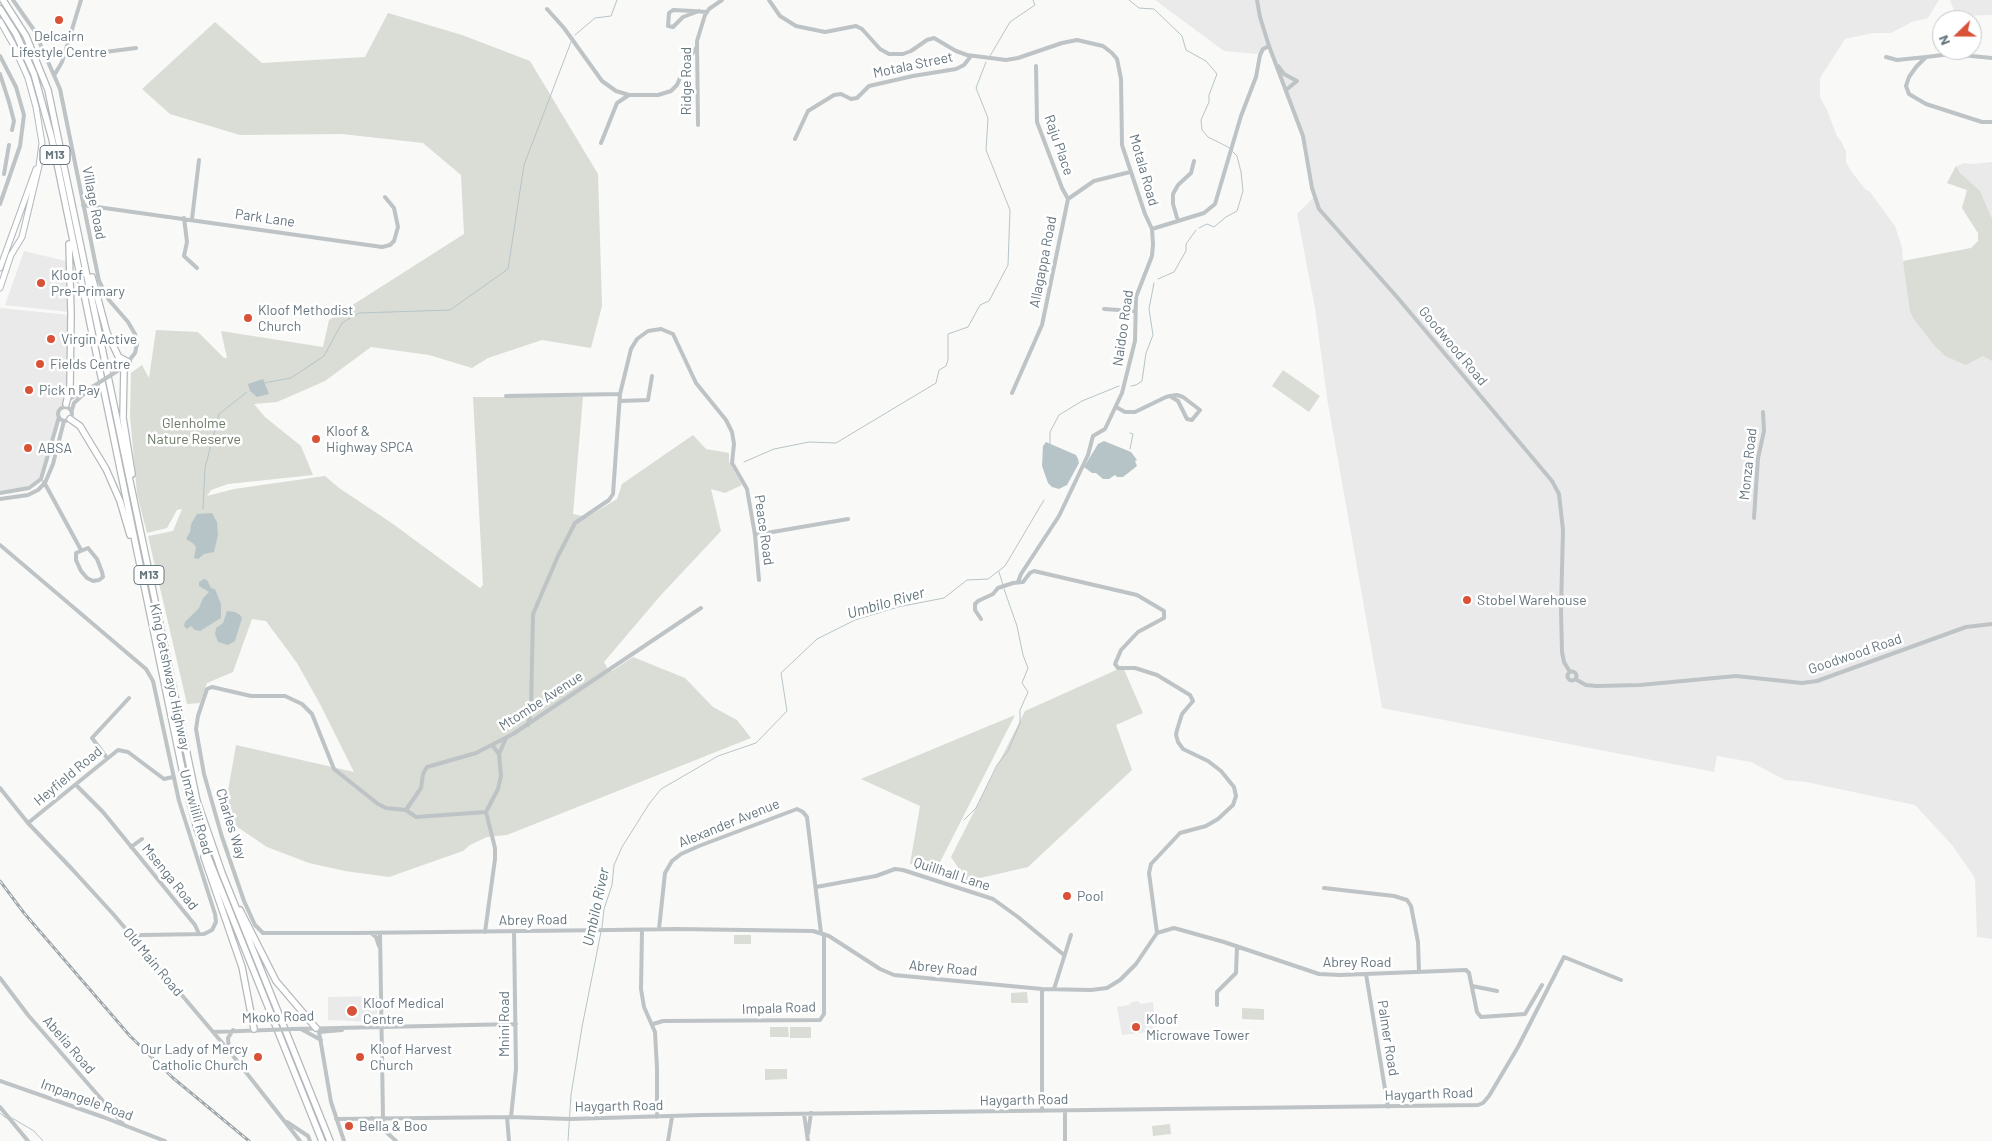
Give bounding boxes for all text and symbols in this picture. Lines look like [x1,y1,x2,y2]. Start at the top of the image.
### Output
north arrow [1932,10,1982,60]
marker: Delcairn Lifestyle Centre [53,14,65,26]
place label: Delcairn Lifestyle Centre [11,28,107,60]
text: N [1934,33,1953,48]
street label: Ridge Road [678,47,694,115]
street label: Motala Street [872,48,954,82]
street label: Raju Place [1041,113,1077,177]
street label: Motala Road [1126,132,1162,208]
road number: M13 [40,146,70,164]
street label: Village Road [79,165,109,241]
street label: Park Lane [234,205,296,231]
street label: Allagappa Road [1026,215,1060,309]
place label: Kloof Pre-Primary [51,267,125,300]
marker: Kloof Pre-Primary [35,277,47,289]
street label: Naidoo Road [1109,289,1137,367]
place label: Kloof Methodist Church [258,302,353,334]
street label: Goodwood Road [1415,303,1491,389]
marker: Kloof Methodist Church [242,312,254,324]
place label: Virgin Active [61,331,137,347]
marker: Virgin Active [45,333,57,345]
place label: Fields Centre [50,356,130,372]
marker: Fields Centre [34,358,46,370]
place label: Pick n Pay [39,382,100,398]
marker: Pick n Pay [23,384,35,396]
park label: Glenholme Nature Reserve [147,415,241,448]
place label: Kloof & Highway SPCA [326,423,413,456]
street label: Monza Road [1736,427,1760,501]
marker: Kloof & Highway SPCA [310,433,322,445]
place label: ABSA [38,440,72,456]
marker: ABSA [22,442,34,454]
street label: Peace Road [751,494,777,566]
road number: M13 [134,566,164,584]
water label: Umbilo River [845,583,927,623]
place label: Stobel Warehouse [1477,592,1587,608]
marker: Stobel Warehouse [1461,594,1473,606]
street label: King Cetshwayo Highway [146,602,194,752]
street label: Goodwood Road [1806,630,1904,678]
street label: Mtombe Avenue [496,668,586,734]
street label: Heyfield Road [31,743,105,809]
street label: Umzwilili Road [176,767,216,857]
street label: Charles Way [212,786,250,862]
street label: Alexander Avenue [676,795,782,851]
street label: Msenga Road [138,841,202,913]
street label: Quillhall Lane [912,854,992,894]
water label: Umbilo River [579,866,613,948]
place label: Pool [1077,888,1104,904]
marker: Pool [1061,890,1073,902]
street label: Abrey Road [499,911,567,929]
street label: Old Main Road [119,924,187,1000]
street label: Abrey Road [1323,954,1391,970]
street label: Abrey Road [908,957,978,979]
street label: Mnini Road [496,991,512,1057]
place label: Kloof Medical Centre [363,995,444,1028]
street label: Impala Road [742,998,816,1018]
street label: Palmer Road [1374,999,1402,1077]
marker: Kloof Medical Centre [345,1004,359,1018]
street label: Mkoko Road [241,1007,315,1027]
place label: Kloof Microwave Tower [1146,1011,1250,1044]
street label: Abelia Road [39,1013,99,1077]
marker: Kloof Microwave Tower [1130,1021,1142,1033]
place label: Our Lady of Mercy Catholic Church [140,1041,248,1074]
place label: Kloof Harvest Church [370,1041,452,1074]
marker: Our Lady of Mercy Catholic Church [252,1051,264,1063]
marker: Kloof Harvest Church [354,1051,366,1063]
street label: Impangele Road [39,1076,135,1124]
street label: Haygarth Road [1384,1084,1474,1104]
street label: Haygarth Road [980,1091,1068,1109]
street label: Haygarth Road [575,1097,663,1115]
place label: Bella & Boo [359,1118,428,1134]
marker: Bella & Boo [343,1120,355,1132]

